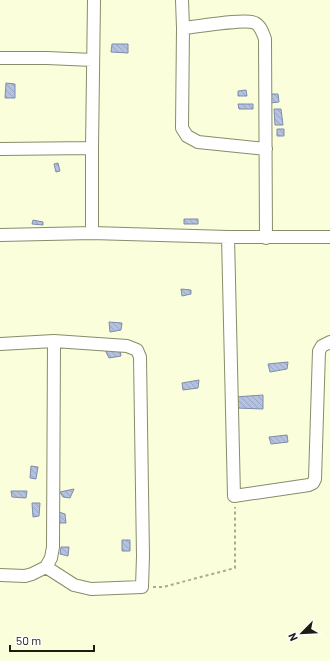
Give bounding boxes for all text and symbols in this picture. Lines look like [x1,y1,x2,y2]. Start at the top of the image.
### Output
north arrow [282,613,322,653]
scale bar [10,627,94,653]
text: N [285,631,300,643]
text: 50 m [16,633,41,647]

